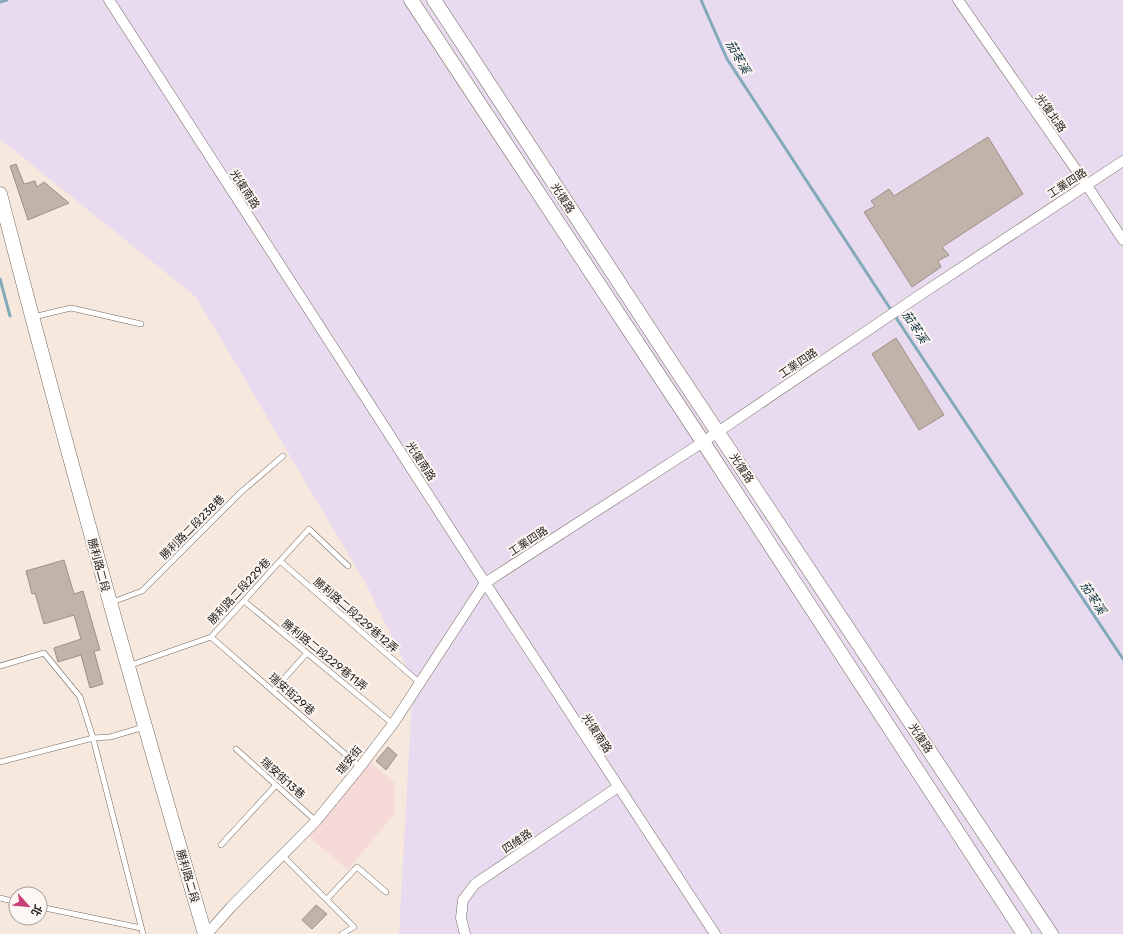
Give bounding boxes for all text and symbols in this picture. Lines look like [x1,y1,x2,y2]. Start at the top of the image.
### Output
water label: 茄苳溪 [723,38,754,78]
street label: 光復北路 [1033,92,1069,135]
street label: 工業四路 [1045,166,1089,201]
street label: 光復南路 [227,167,262,211]
street label: 光復路 [548,181,577,216]
water label: 茄苳溪 [899,308,932,348]
street label: 工業四路 [776,346,820,381]
street label: 光復南路 [403,439,438,483]
street label: 光復路 [727,451,756,486]
street label: 勝利路二段238巷 [157,492,227,562]
street label: 工業四路 [506,524,550,559]
street label: 勝利路二段 [85,537,112,593]
street label: 勝利路二段229巷 [205,556,273,627]
street label: 勝利路二段229巷12弄 [311,575,401,656]
water label: 茄苳溪 [1077,579,1110,619]
street label: 勝利路二段229巷11弄 [279,617,370,694]
street label: 瑞安街29巷 [266,671,317,718]
street label: 光復南路 [579,711,614,755]
street label: 光復路 [906,721,935,756]
street label: 瑞安街 [334,743,365,777]
street label: 瑞安街13巷 [258,755,308,802]
street label: 四維路 [500,827,535,856]
street label: 勝利路二段 [174,848,201,904]
north arrow [8,886,48,926]
text: 北 [28,902,45,918]

